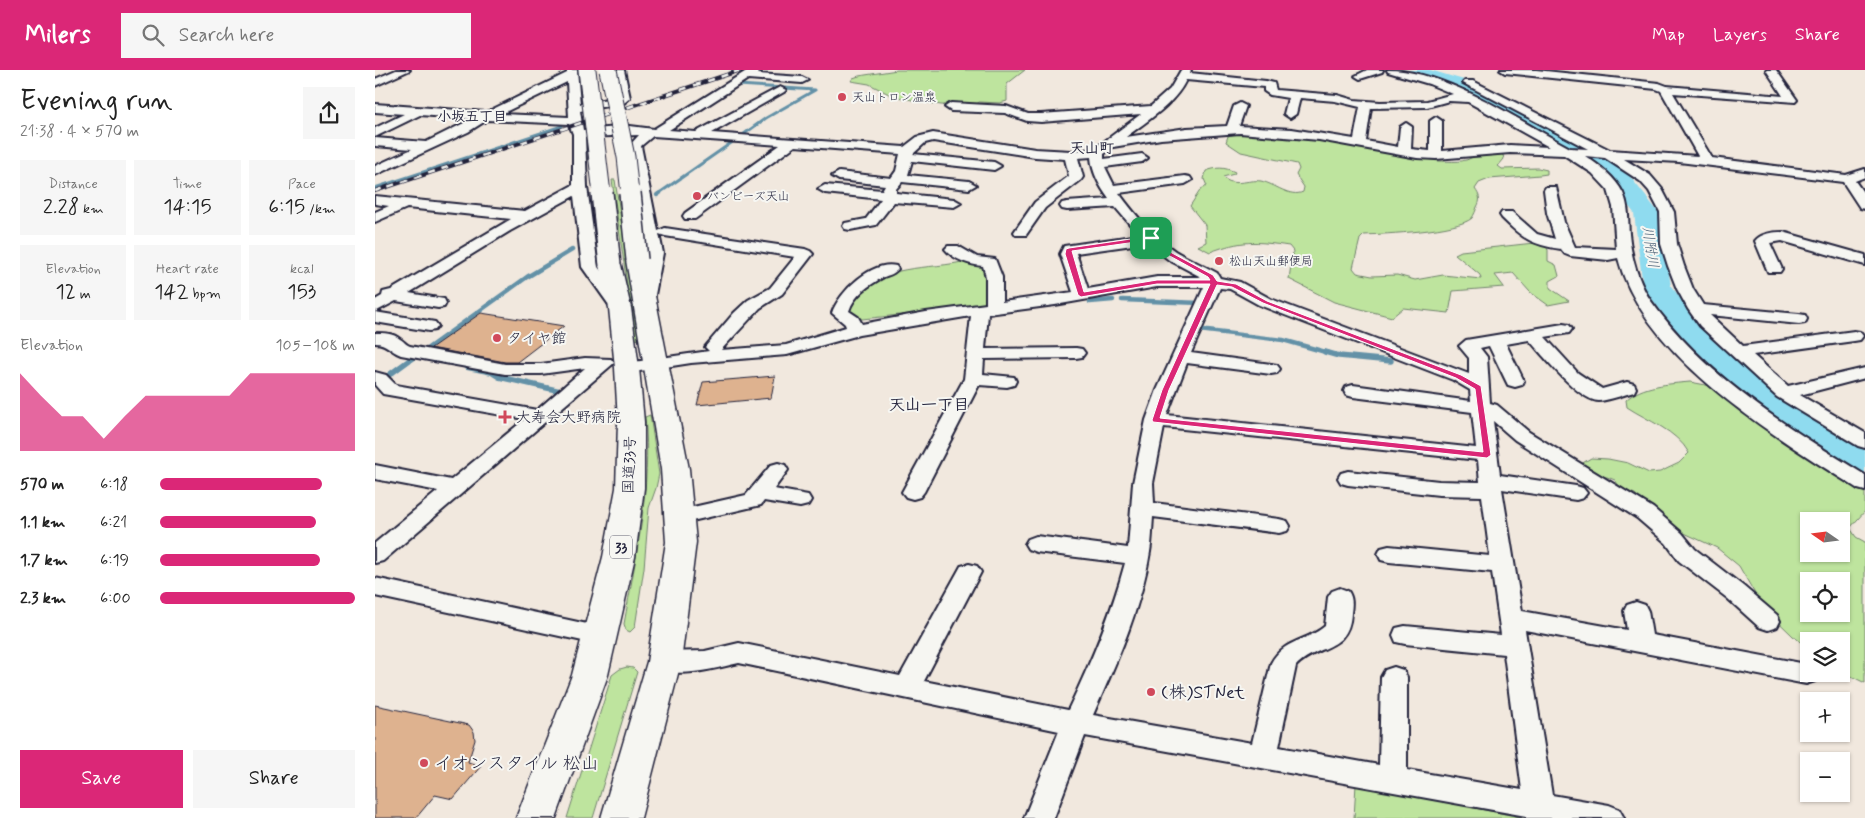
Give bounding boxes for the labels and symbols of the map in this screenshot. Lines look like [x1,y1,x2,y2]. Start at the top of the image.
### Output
place label: 天山トロン温泉 [852,90,936,106]
marker: 天山トロン温泉 [836,91,848,103]
district label: 小坂五丁目 [437,108,507,126]
district label: 天山町 [1069,139,1115,159]
place label: バンビーズ天山 [707,189,789,205]
marker: バンビーズ天山 [691,190,703,202]
pin [1130,217,1172,259]
water label: 川附川 [1638,225,1662,269]
place label: 松山天山郵便局 [1229,254,1313,270]
marker: 松山天山郵便局 [1213,255,1225,267]
place label: タイヤ館 [507,329,566,349]
marker: タイヤ館 [491,332,503,344]
district label: 天山一丁目 [889,395,969,416]
place label: 大寿会大野病院 [516,408,621,428]
marker: 大寿会大野病院 [498,410,512,424]
street label: 国道33号 [619,436,641,494]
north arrow [1800,512,1850,562]
road number: 33 [610,536,632,558]
place label: (株)STNet [1161,681,1245,705]
marker: (株)STNet [1145,686,1157,698]
place label: イオンスタイル 松山 [434,752,599,776]
marker: イオンスタイル 松山 [418,757,430,769]

